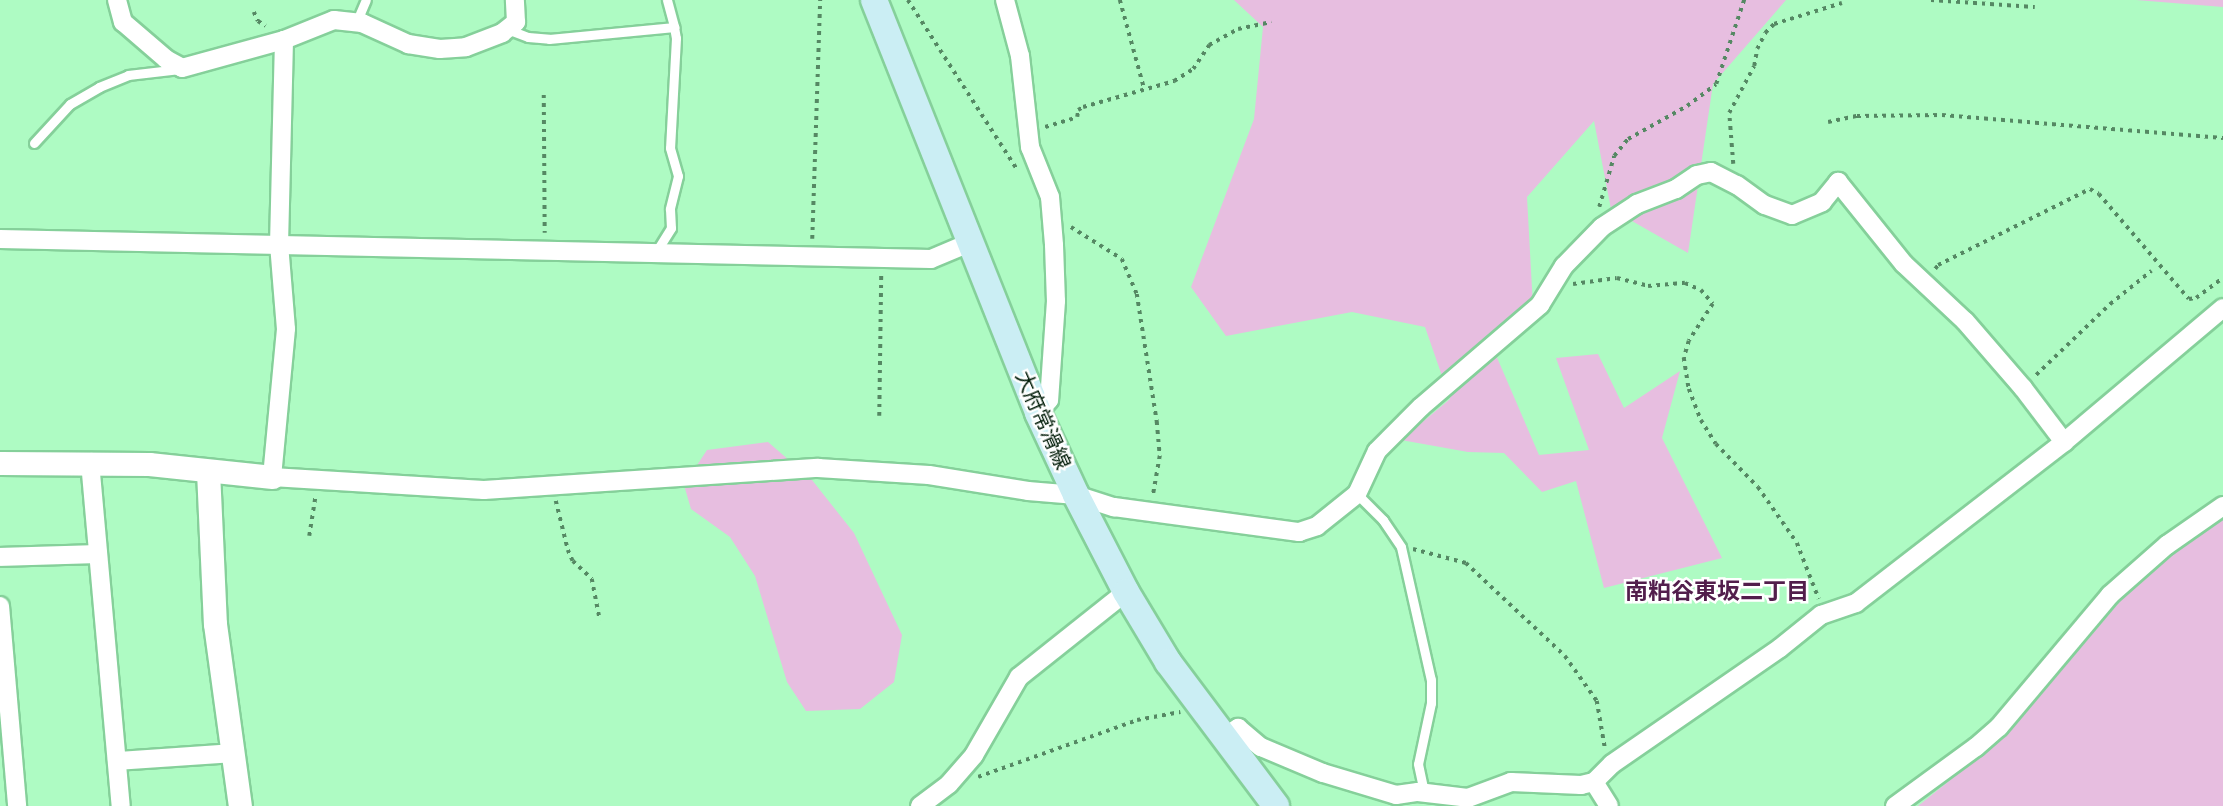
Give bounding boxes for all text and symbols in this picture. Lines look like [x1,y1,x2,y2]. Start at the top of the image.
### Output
street label: 大府常滑線 [1010,367,1076,473]
district label: 南粕谷東坂二丁目 [1625,577,1809,605]

